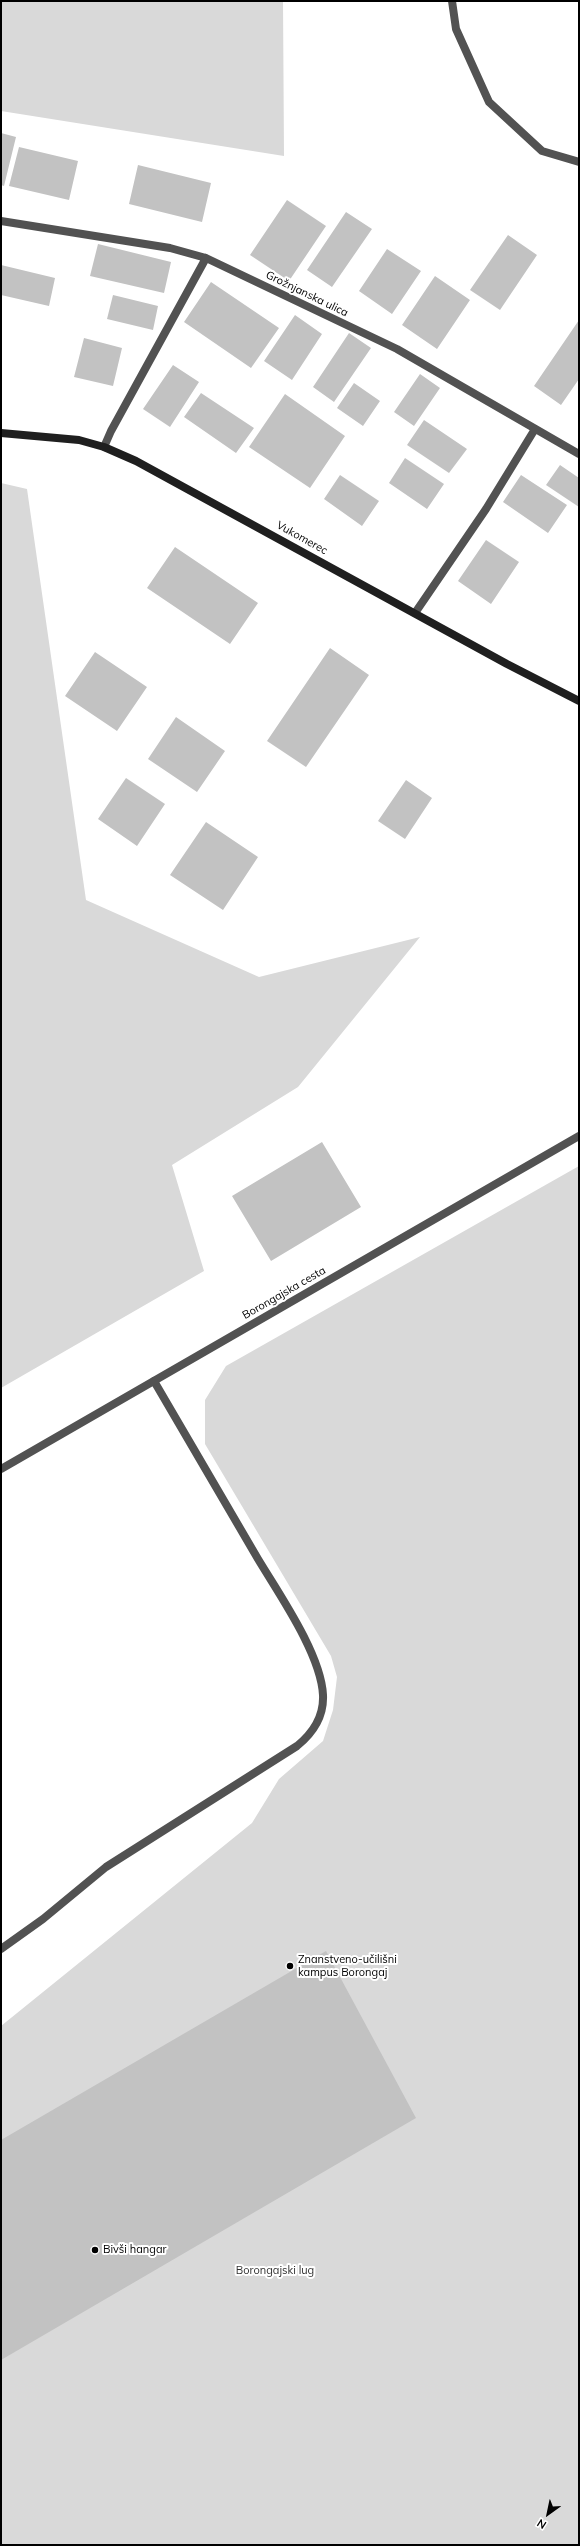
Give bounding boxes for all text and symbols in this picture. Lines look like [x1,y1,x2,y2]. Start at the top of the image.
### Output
street label: Grožnjanska ulica [264,268,350,320]
street label: Vukomerec [274,519,330,557]
street label: Borongajska cesta [240,1264,328,1322]
place label: Znanstveno-učilišni kampus Borongaj [298,1953,397,1979]
marker: Znanstveno-učilišni kampus Borongaj [285,1961,295,1971]
place label: Bivši hangar [103,2243,166,2257]
marker: Bivši hangar [90,2245,100,2255]
park label: Borongajski lug [236,2264,314,2278]
north arrow [528,2494,568,2534]
text: N [534,2516,549,2532]

